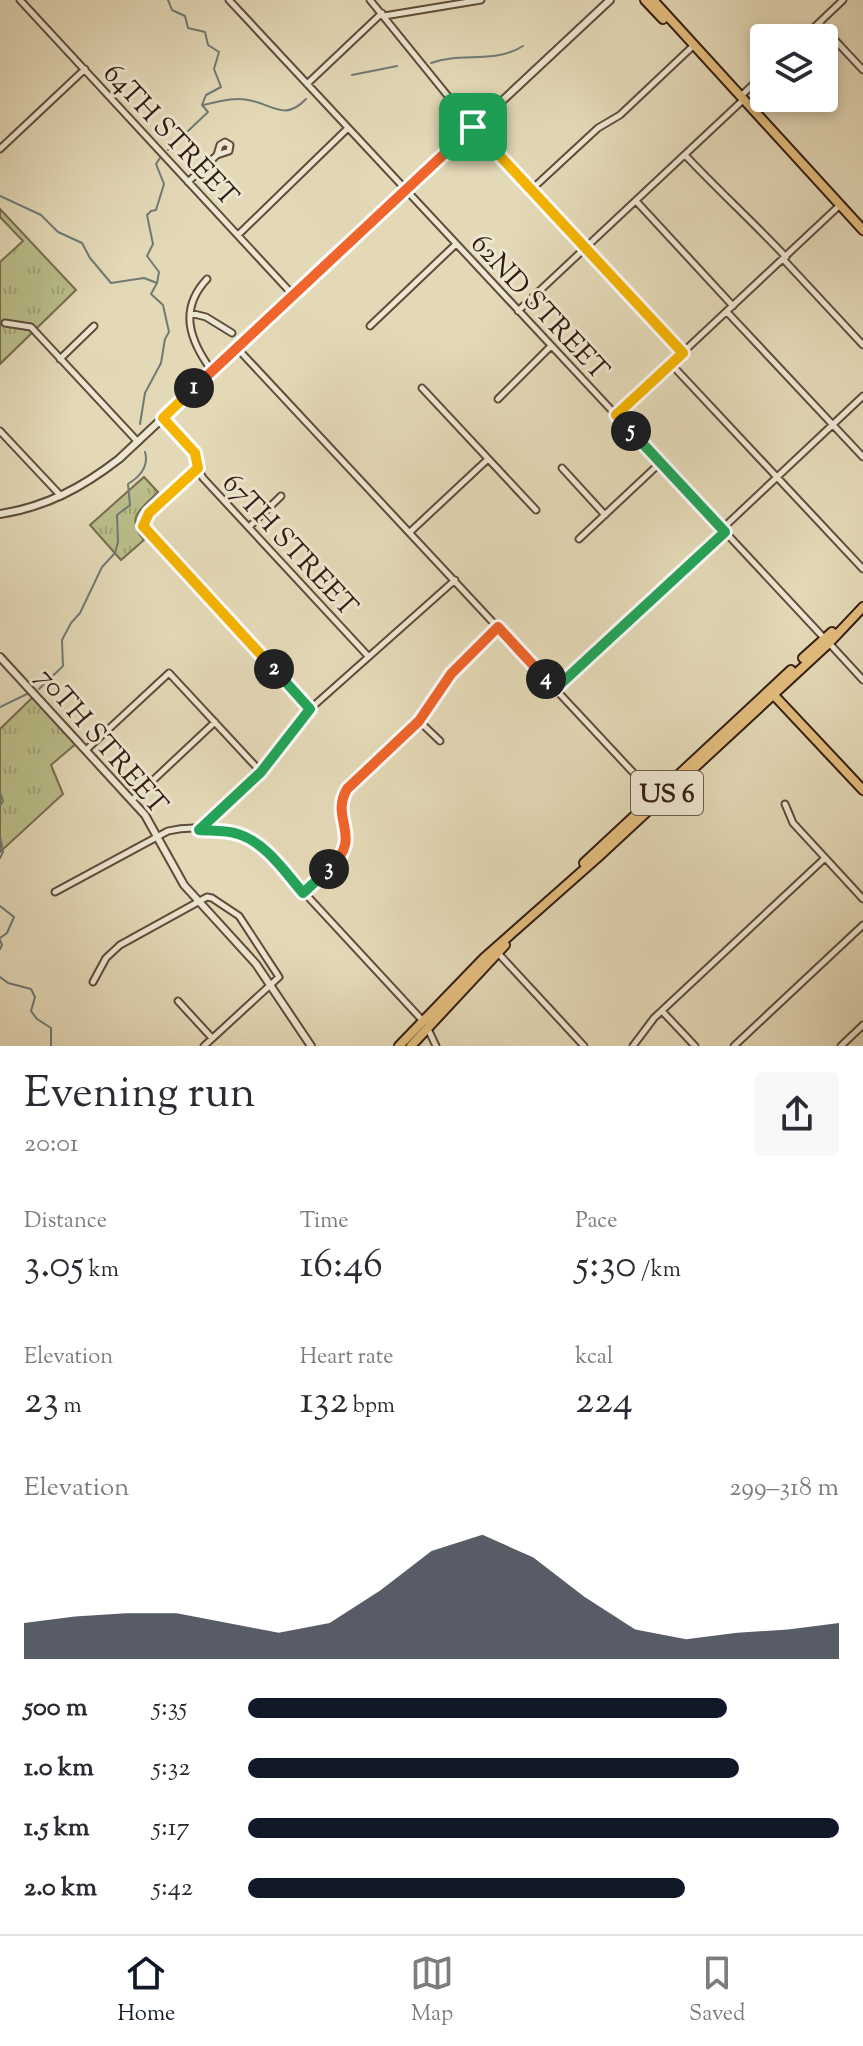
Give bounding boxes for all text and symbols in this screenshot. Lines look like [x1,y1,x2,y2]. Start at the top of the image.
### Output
map controls [750,24,838,112]
button: layers [750,24,838,112]
street label: 64TH STREET [93,56,247,217]
pin [439,93,507,161]
icon: arrive [451,105,495,149]
street label: 62ND STREET [460,226,617,390]
pin: 1 [174,368,214,408]
text: 1 [190,372,198,404]
pin: 5 [611,411,651,451]
text: 5 [627,415,635,447]
street label: 67TH STREET [212,465,366,627]
pin: 2 [254,649,294,689]
text: 2 [269,653,279,685]
pin: 4 [526,659,566,699]
street label: 70TH STREET [25,660,176,825]
text: 4 [540,663,552,695]
road number: US 6 [631,771,703,815]
pin: 3 [309,849,349,889]
text: 3 [325,853,333,885]
text: Evening run [24,1064,256,1127]
button: share [755,1072,839,1156]
text: 20:01 [24,1126,79,1163]
text: Distance [24,1206,107,1238]
text: Time [300,1206,349,1238]
text: Pace [575,1206,617,1238]
text: 3.05 [24,1238,84,1295]
text: 16:46 [300,1238,383,1295]
text: 5:30 [575,1238,636,1295]
text: km [84,1255,119,1287]
text: /km [636,1255,681,1287]
text: Elevation [24,1342,113,1374]
text: Heart rate [300,1342,394,1374]
text: kcal [575,1342,613,1374]
text: 23 [24,1374,59,1431]
text: 132 [300,1374,348,1431]
text: 224 [575,1374,633,1431]
text: m [59,1391,82,1423]
text: bpm [348,1391,395,1423]
text: Elevation [24,1470,129,1507]
text: 299–318 m [729,1470,839,1507]
text: 500 m [24,1690,87,1727]
text: 5:35 [152,1690,187,1727]
text: 1.0 km [24,1750,94,1787]
text: 5:32 [152,1750,190,1787]
text: 1.5 km [24,1810,90,1847]
text: 5:17 [152,1810,190,1847]
text: 2.0 km [24,1870,97,1907]
text: 5:42 [152,1870,193,1907]
tab: Home [117,1951,175,2031]
tab: Map [410,1951,454,2031]
tab: Saved [689,1951,746,2031]

